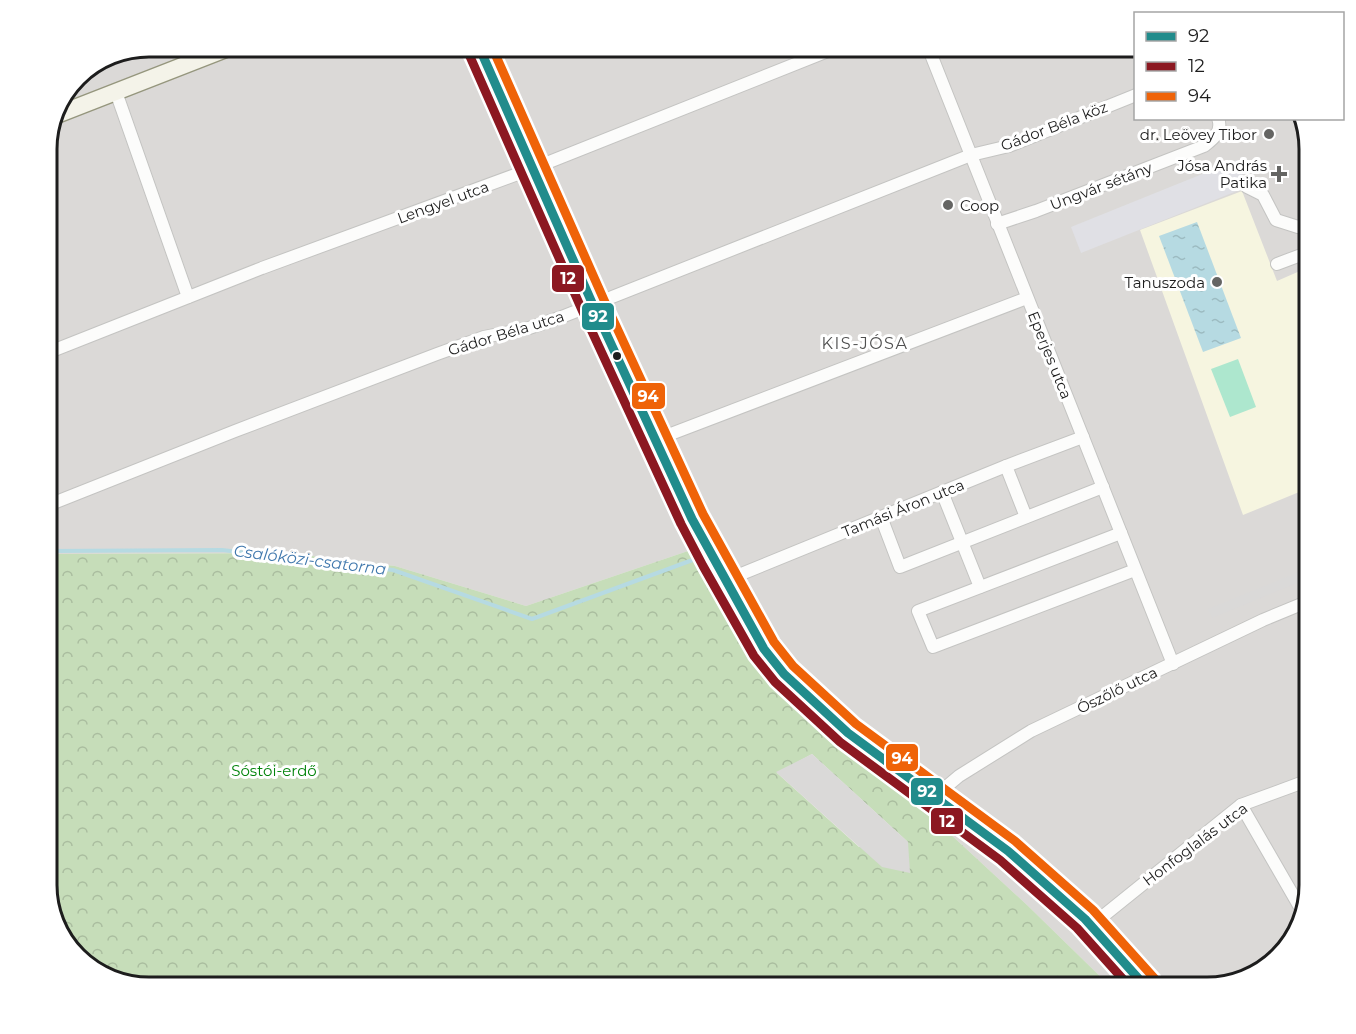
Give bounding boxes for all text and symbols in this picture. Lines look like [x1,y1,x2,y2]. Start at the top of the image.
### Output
legend [1134,12,1344,120]
text: 92 [1188,25,1209,47]
text: 12 [1188,55,1205,77]
text: 94 [1188,85,1211,107]
street label: Gádor Béla köz [998,97,1110,155]
place label: dr. Leövey Tibor [1140,125,1257,144]
marker: dr. Leövey Tibor [1262,127,1276,141]
place label: Jósa András Patika [1176,156,1267,192]
street label: Ungvár sétány [1047,157,1156,214]
marker: Jósa András Patika [1272,167,1286,181]
street label: Lengyel utca [395,177,491,227]
place label: Coop [960,196,999,215]
marker: Coop [941,198,955,212]
line badge: 12 [551,264,585,293]
text: 12 [560,269,576,288]
place label: Tanuszoda [1124,273,1205,292]
marker: Tanuszoda [1210,275,1224,289]
line badge: 92 [581,302,615,331]
street label: Gádor Béla utca [446,306,566,360]
text: 92 [588,307,608,326]
street label: Eperjes utca [1024,308,1076,402]
district label: KIS-JÓSA [822,334,908,353]
unlabelled marker [611,350,623,362]
line badge: 94 [631,382,666,410]
text: 94 [637,387,659,406]
street label: Tamási Áron utca [839,475,967,541]
water label: Csalóközi-csatorna [233,541,387,579]
street label: Ószőlő utca [1074,662,1160,718]
line badge: 94 [885,743,919,772]
text: 94 [891,749,913,768]
park label: Sóstói-erdő [231,761,317,780]
line badge: 92 [910,777,944,806]
text: 92 [917,782,937,801]
street label: Honfoglalás utca [1139,798,1251,890]
line badge: 12 [930,807,964,835]
text: 12 [939,812,955,831]

